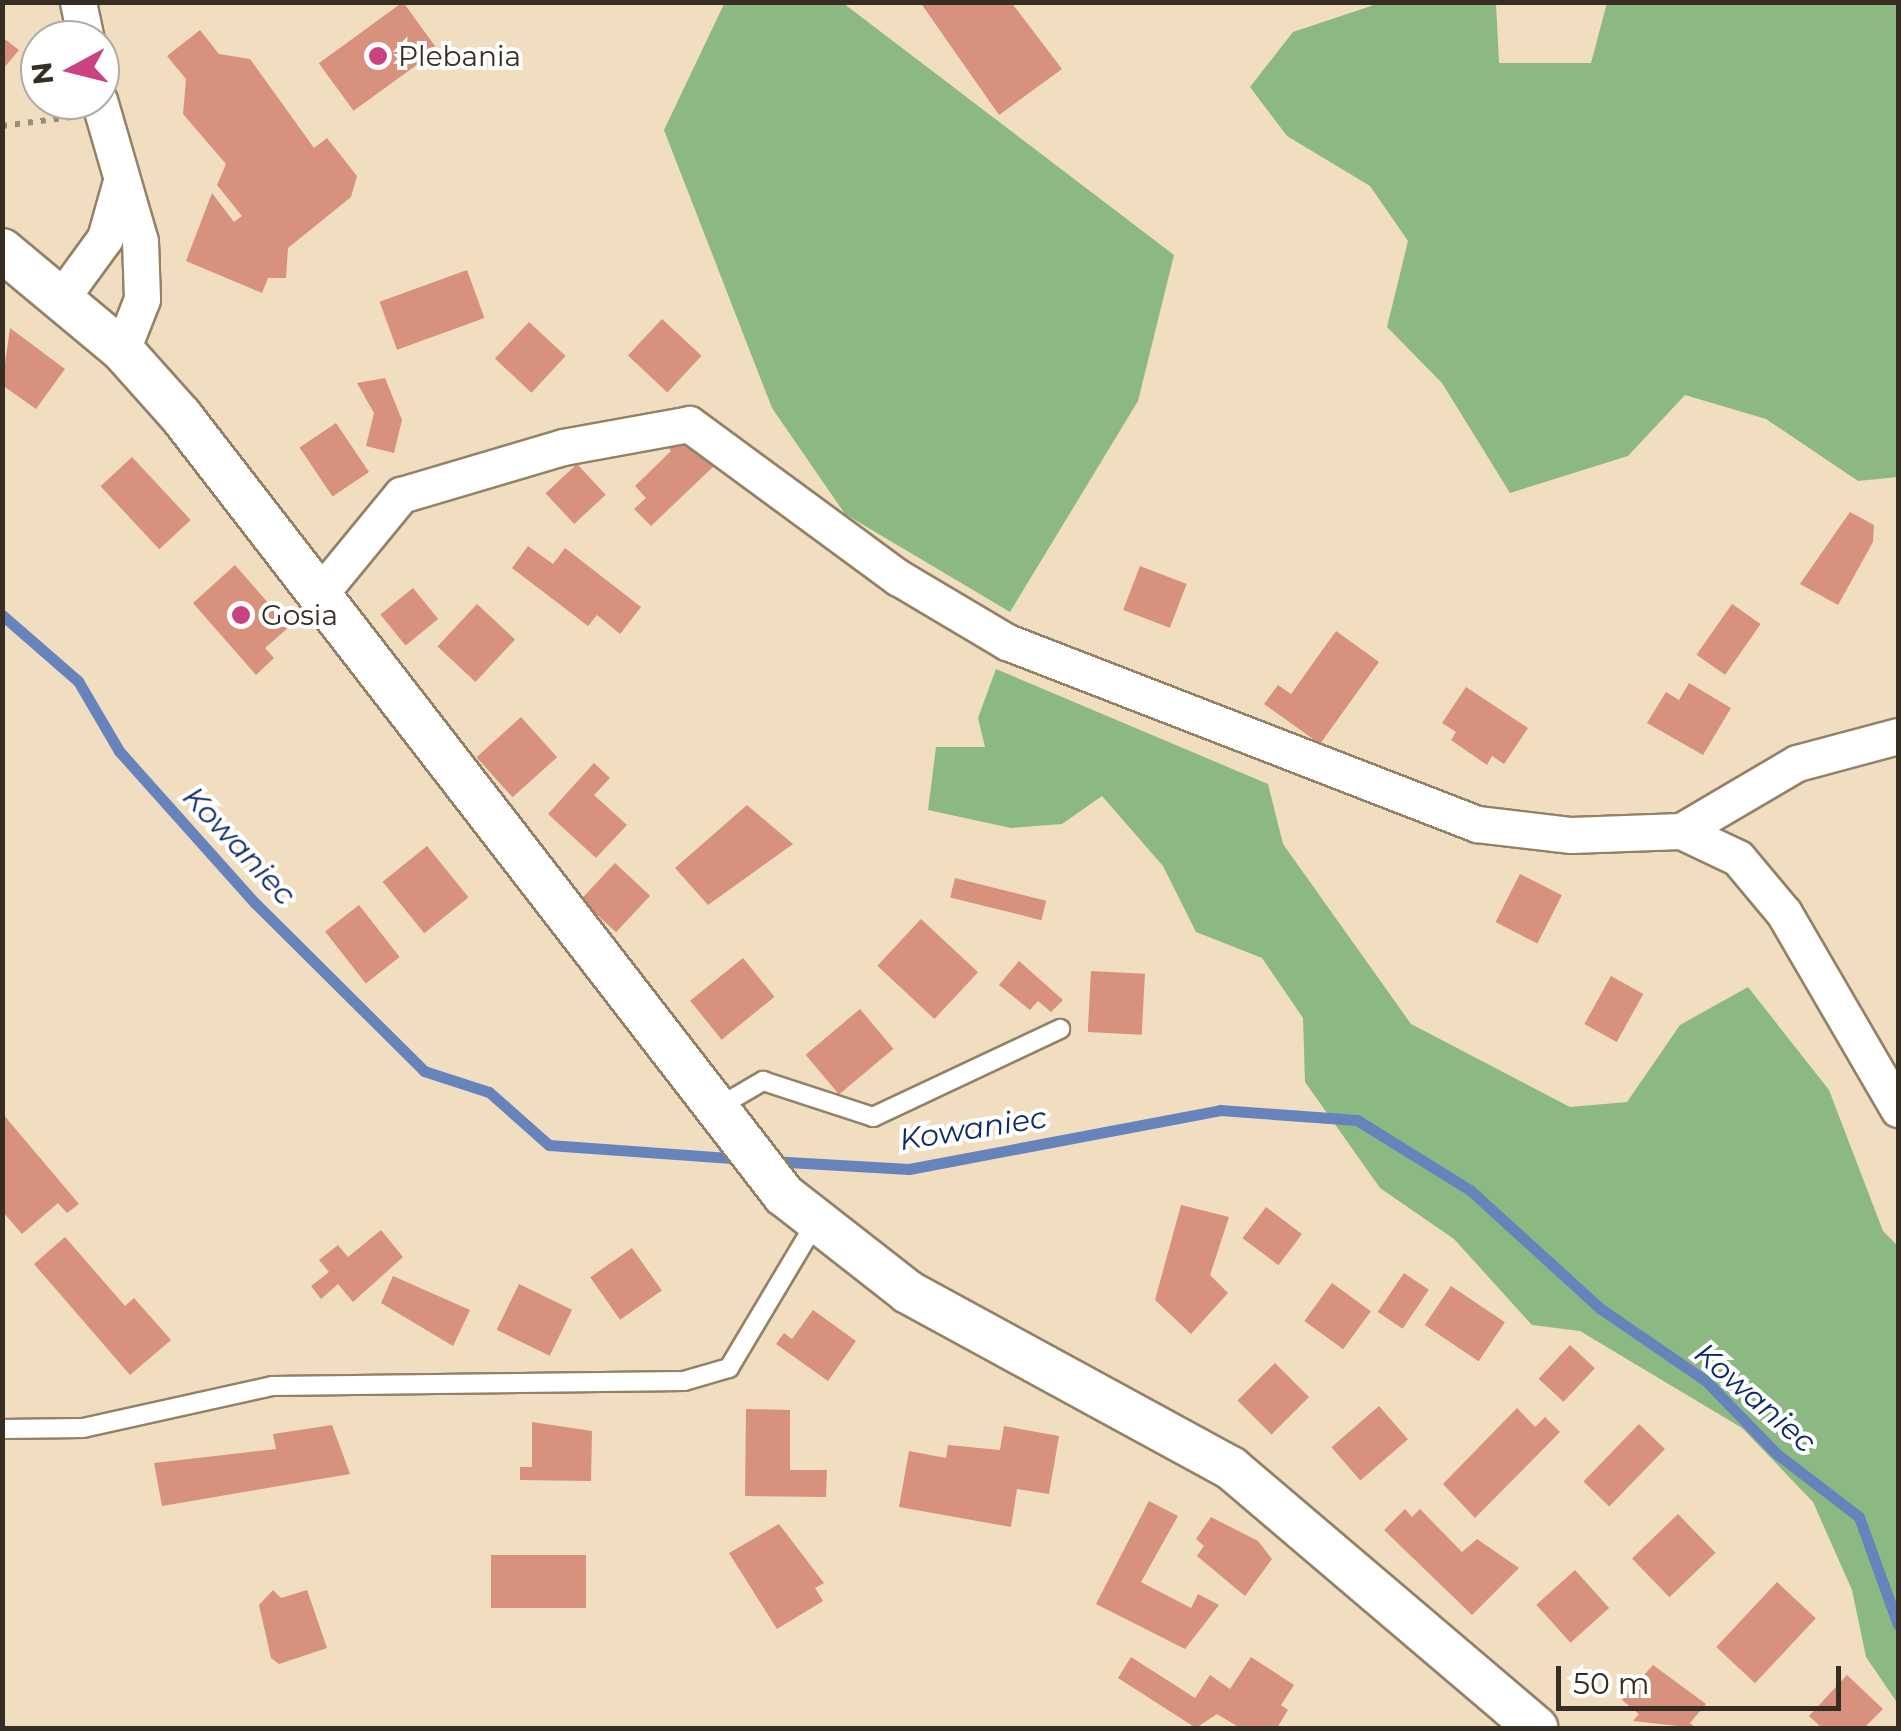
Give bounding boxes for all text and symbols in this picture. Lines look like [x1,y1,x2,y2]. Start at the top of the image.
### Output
north arrow [20,20,120,120]
place label: Plebania [398,39,521,73]
marker: Plebania [367,45,389,67]
text: N [24,60,60,87]
place label: Gosia [261,598,338,632]
marker: Gosia [230,604,252,626]
water label: Kowaniec [175,779,303,913]
water label: Kowaniec [897,1100,1049,1158]
water label: Kowaniec [1687,1336,1823,1460]
scale bar [1561,1646,1846,1708]
text: 50 m [1573,1665,1650,1702]

